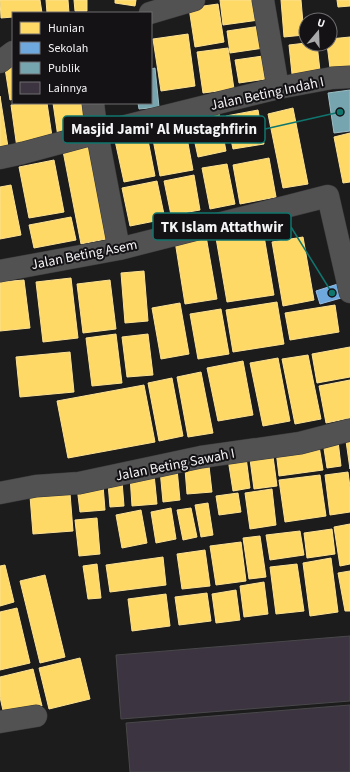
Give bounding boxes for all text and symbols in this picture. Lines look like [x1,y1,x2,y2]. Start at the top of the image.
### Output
legend [12,12,152,104]
north arrow [298,12,338,52]
text: U [315,15,327,31]
text: Hunian [48,20,84,37]
text: Sekolah [48,40,88,57]
text: Publik [48,60,80,77]
street label: Jalan Beting Indah I [208,72,326,116]
text: Lainnya [48,80,87,97]
callout: Masjid Jami' Al Mustaghfirin [63,116,265,143]
text: Masjid Jami' Al Mustaghfirin [71,119,257,140]
callout: TK Islam Attathwir [153,213,291,240]
text: TK Islam Attathwir [161,217,283,238]
street label: Jalan Beting Asem [29,235,139,275]
street label: Jalan Beting Sawah I [114,444,237,486]

